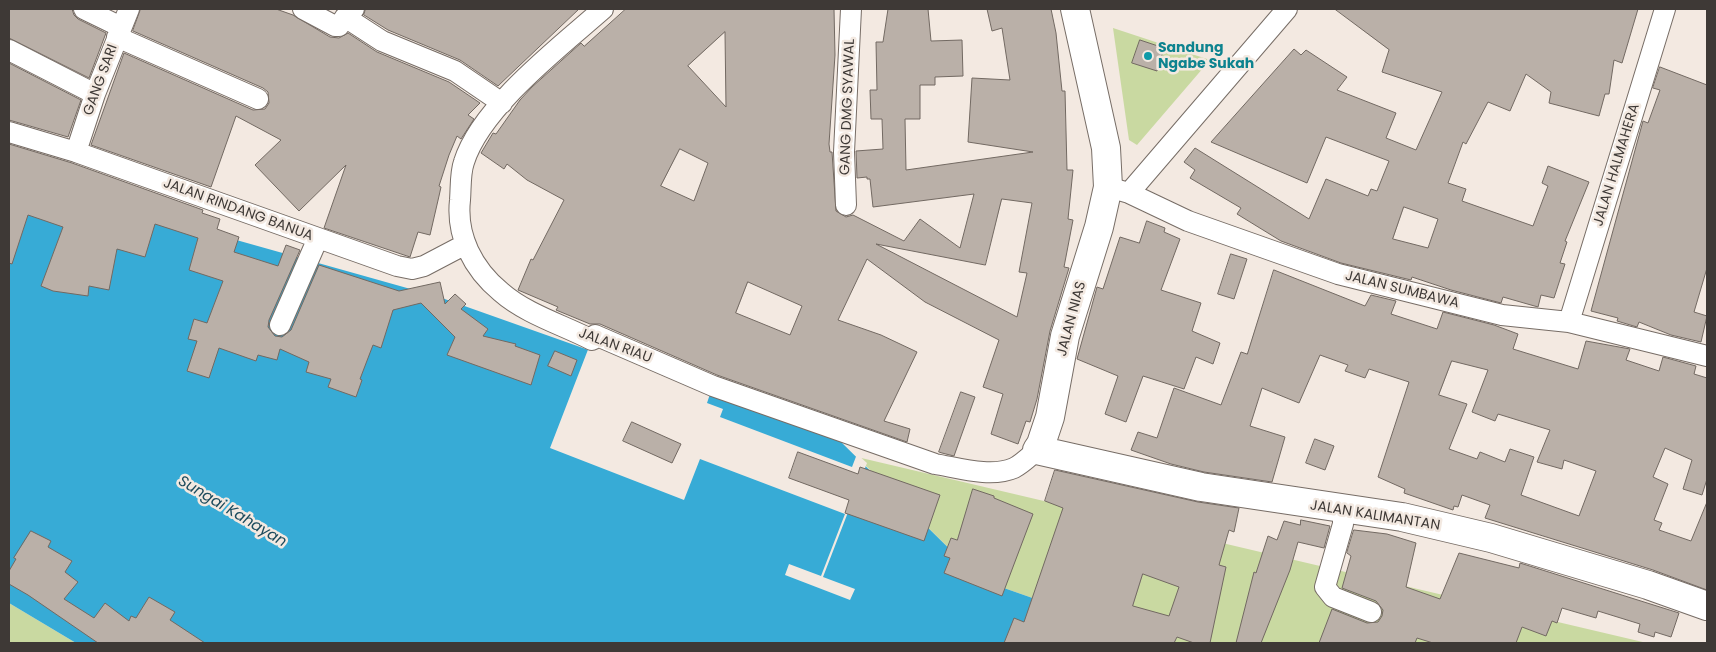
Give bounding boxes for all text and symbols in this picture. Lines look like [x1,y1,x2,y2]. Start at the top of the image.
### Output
street label: GANG DMG SYAWAL [837,39,859,175]
place label: Sandung Ngabe Sukah [1158,40,1254,72]
street label: GANG SARI [80,42,122,118]
marker: Sandung Ngabe Sukah [1142,50,1154,62]
street label: JALAN HALMAHERA [1590,102,1644,228]
street label: JALAN RINDANG BANUA [161,175,315,245]
street label: JALAN SUMBAWA [1343,268,1461,312]
street label: JALAN NIAS [1054,280,1090,358]
street label: JALAN RIAU [576,325,654,367]
water label: Sungai Kahayan [174,473,290,551]
street label: JALAN KALIMANTAN [1309,497,1441,535]

